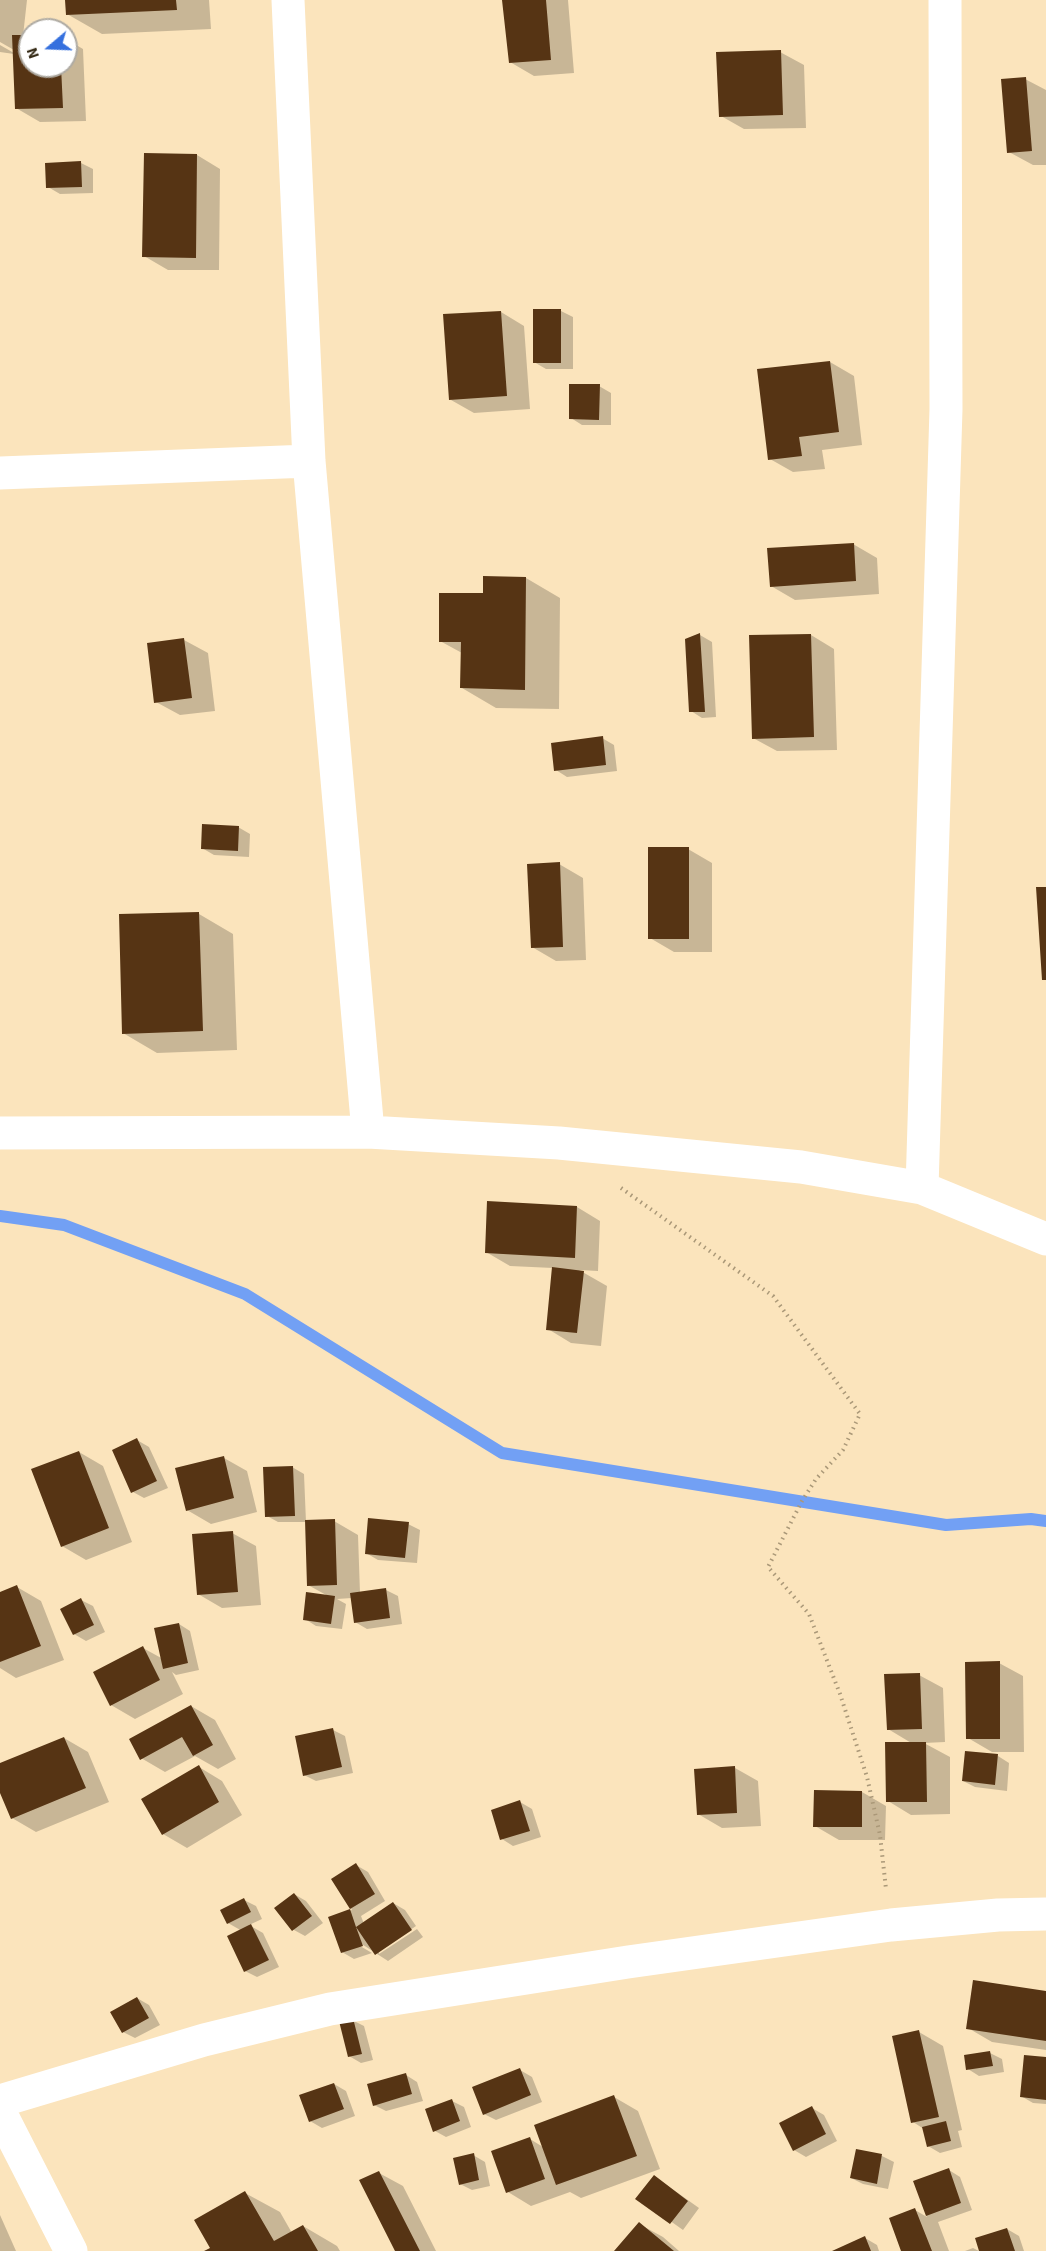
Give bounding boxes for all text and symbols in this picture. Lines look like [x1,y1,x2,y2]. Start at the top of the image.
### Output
north arrow [18,18,78,78]
text: N [21,45,45,62]

